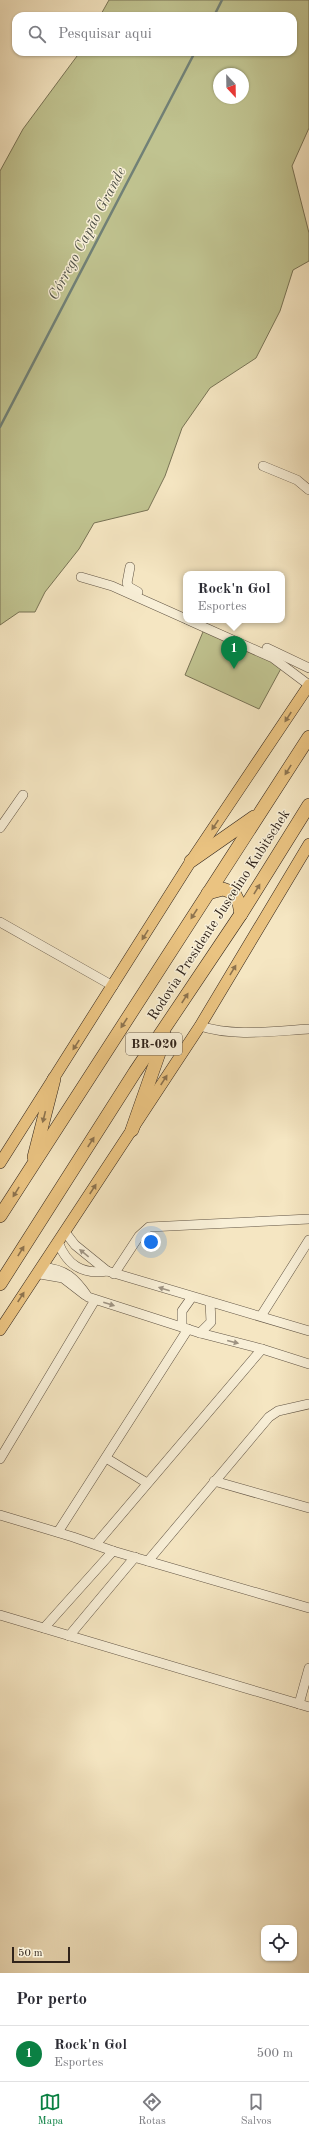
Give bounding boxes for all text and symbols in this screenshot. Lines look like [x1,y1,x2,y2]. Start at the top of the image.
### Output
search box [12,12,297,56]
icon: search [26,23,48,45]
text: Pesquisar aqui [58,27,152,42]
north arrow [213,68,249,104]
water label: Córrego Capão Grande [47,165,129,303]
popup [183,571,285,623]
text: Rock'n Gol [197,582,271,597]
text: Esportes [197,600,247,613]
pin: 1 [221,636,247,669]
one-way arrow [284,711,291,723]
one-way arrow [284,765,292,775]
street label: Rodovia Presidente Juscelino Kubitschek [146,807,292,1023]
one-way arrow [212,819,219,831]
one-way arrow [253,883,260,895]
one-way arrow [191,908,198,920]
one-way arrow [142,929,149,941]
one-way arrow [229,965,237,975]
one-way arrow [181,993,189,1003]
one-way arrow [120,1018,128,1028]
road number: BR-020 [126,1033,182,1055]
one-way arrow [72,1039,80,1050]
one-way arrow [160,1075,168,1085]
one-way arrow [41,1111,47,1123]
one-way arrow [87,1137,95,1147]
one-way arrow [89,1184,97,1194]
one-way arrow [12,1186,19,1197]
your location [141,1232,161,1252]
one-way arrow [17,1246,25,1256]
one-way arrow [79,1249,90,1258]
one-way arrow [158,1286,170,1292]
one-way arrow [18,1291,25,1303]
one-way arrow [103,1301,115,1307]
one-way arrow [227,1339,240,1345]
map controls [261,1925,297,1961]
button: locate [261,1925,297,1961]
scale bar [12,1945,70,1964]
text: 50 m [18,1948,43,1959]
text: Por perto [16,1991,87,2008]
text: Rock'n Gol [54,2038,127,2053]
text: 1 [25,2047,33,2060]
text: 500 m [256,2047,293,2060]
text: Esportes [54,2056,103,2069]
tab: Mapa [38,2091,63,2129]
tab: Rotas [138,2091,166,2129]
tab: Salvos [241,2091,271,2129]

